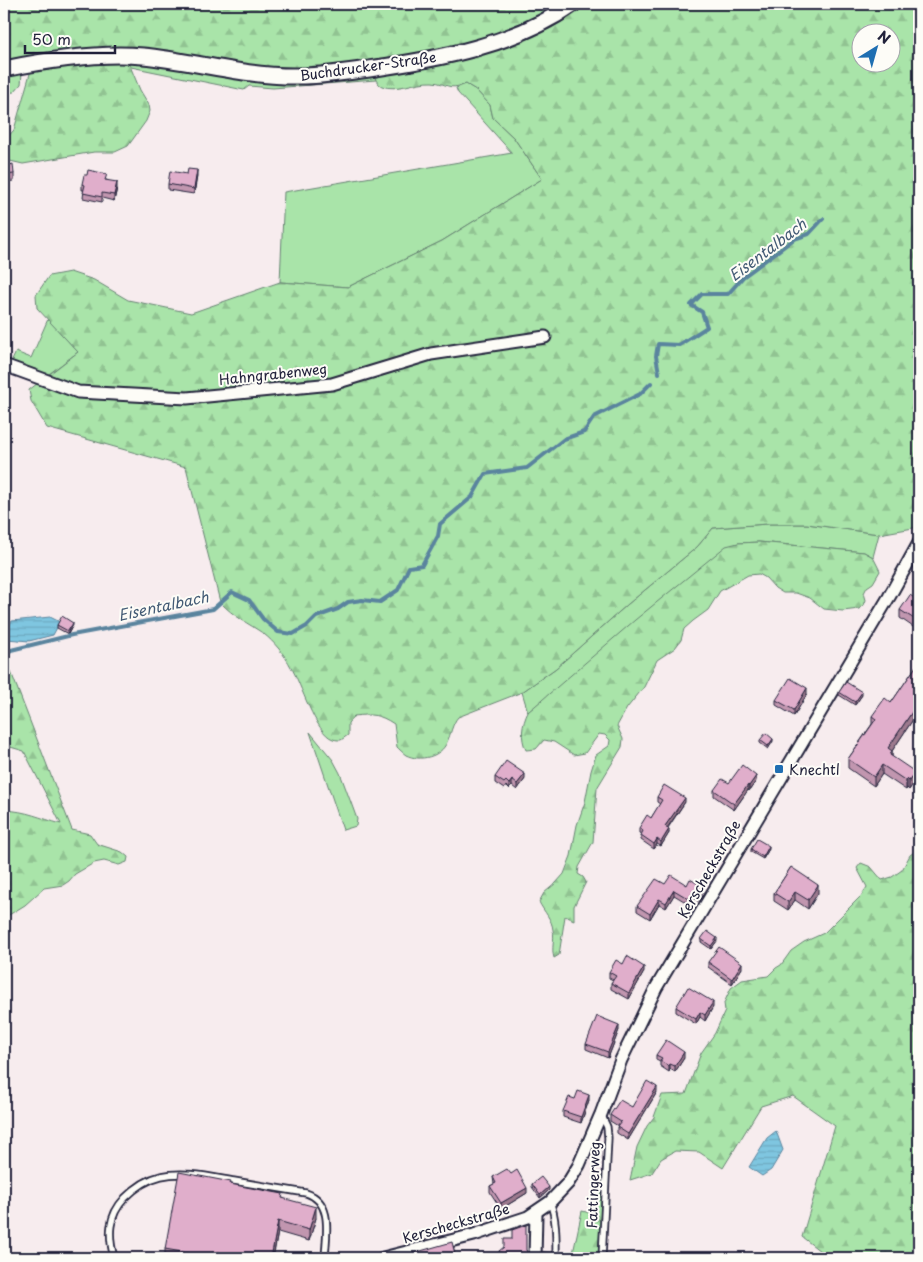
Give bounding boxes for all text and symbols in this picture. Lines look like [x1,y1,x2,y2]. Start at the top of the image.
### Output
scale bar [25,22,115,54]
north arrow [850,22,900,72]
text: N [873,25,895,49]
text: 50 m [32,27,71,50]
street label: Buchdrucker-Straße [299,46,437,86]
water label: Eisentalbach [723,212,811,286]
street label: Hahngrabenweg [218,358,328,390]
water label: Eisentalbach [116,584,210,626]
place label: Knechtl [789,759,840,780]
marker: Knechtl [773,763,785,775]
street label: Kerscheckstraße [672,816,746,922]
street label: Fattingerweg [581,1141,605,1229]
street label: Kerscheckstraße [400,1198,512,1248]

